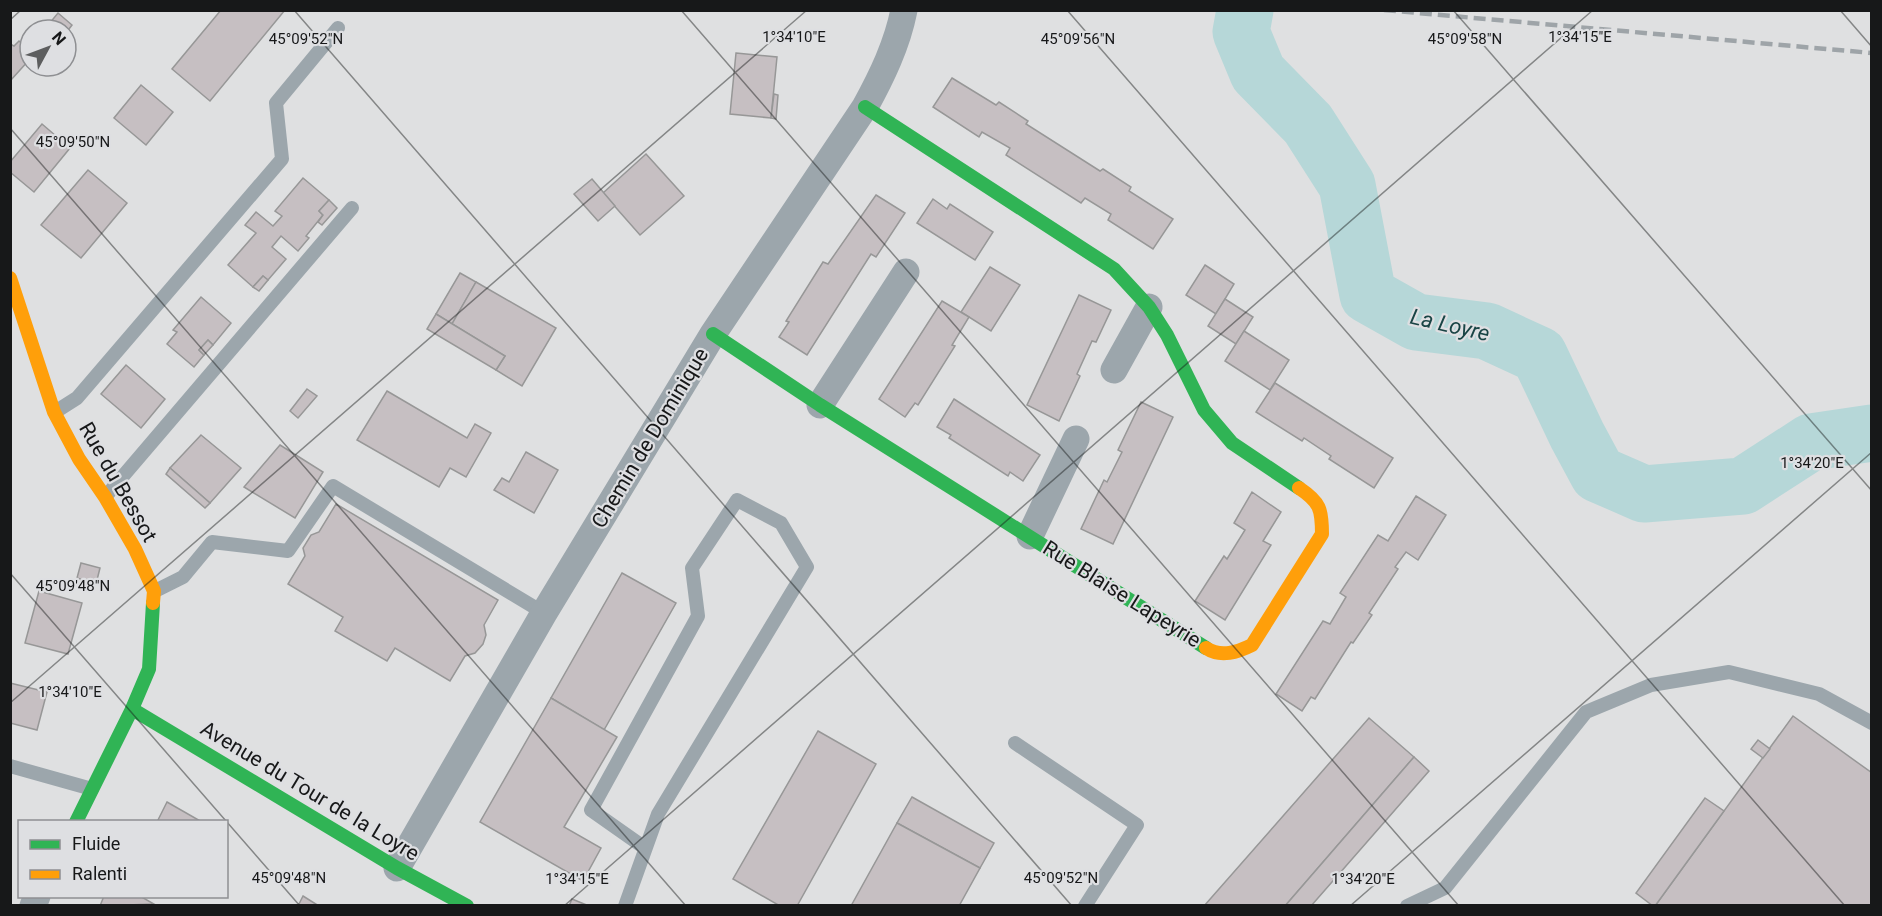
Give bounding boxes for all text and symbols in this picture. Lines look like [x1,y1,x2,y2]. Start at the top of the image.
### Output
north arrow [18,18,78,78]
text: N [48,28,70,49]
text: 1°34'10"E [762,28,826,46]
text: 1°34'15"E [1548,28,1612,46]
text: 45°09'52"N [269,30,343,48]
text: 45°09'56"N [1041,30,1115,48]
text: 45°09'58"N [1428,30,1502,48]
text: 45°09'50"N [36,133,110,151]
water label: La Loyre [1408,304,1492,346]
street label: Chemin de Dominique [587,344,713,532]
street label: Rue du Bessot [74,418,162,546]
text: 1°34'20"E [1780,454,1844,472]
street label: Rue Blaise Lapeyrie [1039,536,1205,652]
text: 45°09'48"N [36,577,110,595]
text: 1°34'10"E [38,683,102,701]
street label: Avenue du Tour de la Loyre [196,716,424,866]
legend [18,820,228,898]
text: Fluide [72,833,120,854]
text: Ralenti [72,863,127,884]
text: 45°09'48"N [252,869,326,887]
text: 45°09'52"N [1024,869,1098,887]
text: 1°34'15"E [545,870,609,888]
text: 1°34'20"E [1331,870,1395,888]

